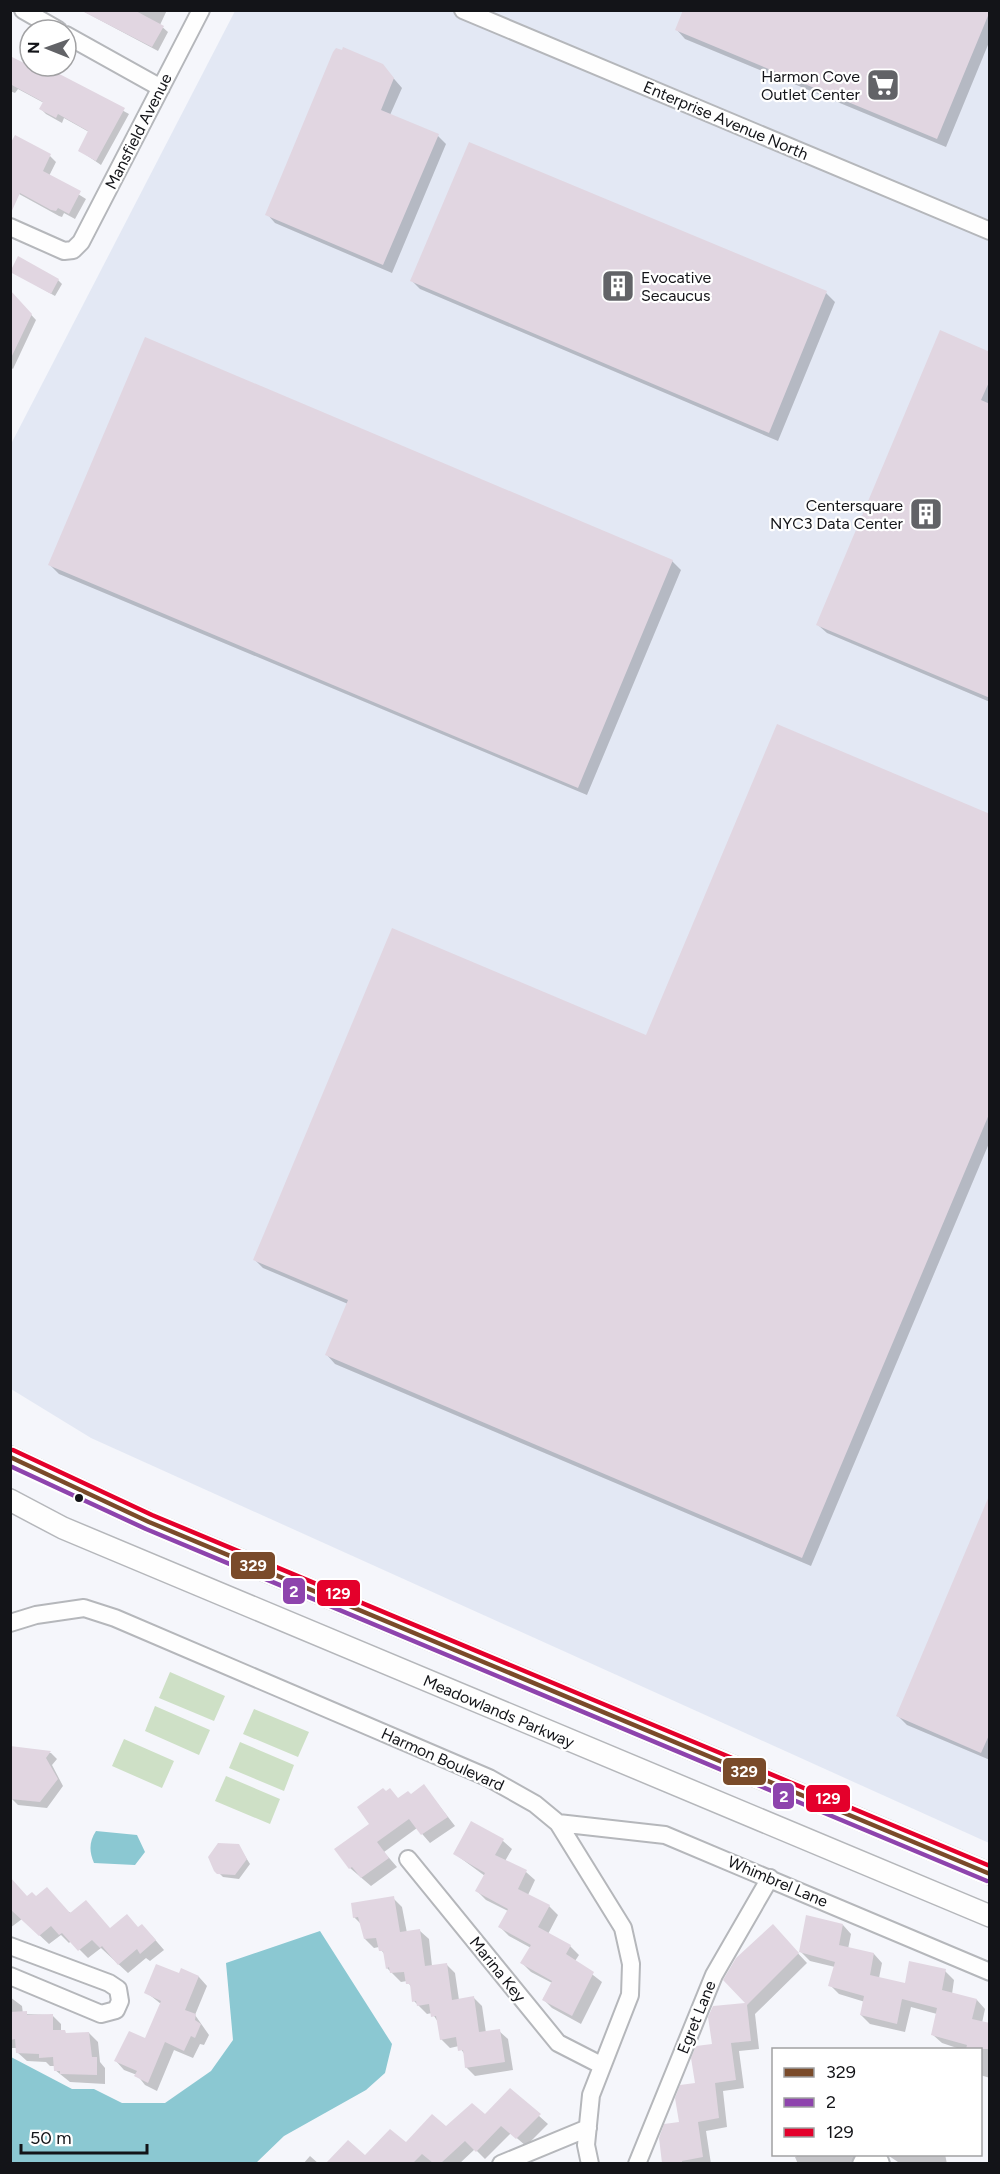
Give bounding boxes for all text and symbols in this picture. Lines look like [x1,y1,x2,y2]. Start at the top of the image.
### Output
north arrow [18,18,78,78]
text: N [24,41,43,54]
place label: Harmon Cove Outlet Center [761,67,861,104]
supermarket icon: Harmon Cove Outlet Center [865,67,901,103]
street label: Mansfield Avenue [101,70,176,192]
street label: Enterprise Avenue North [640,77,811,164]
building icon: Evocative Secaucus [600,268,636,304]
place label: Evocative Secaucus [641,268,712,305]
place label: Centersquare NYC3 Data Center [770,496,904,533]
building icon: Centersquare NYC3 Data Center [908,496,944,532]
unlabelled marker [73,1492,85,1504]
line badge: 329 [230,1551,276,1580]
text: 329 [239,1556,267,1575]
line badge: 2 [282,1577,306,1605]
line badge: 129 [316,1579,361,1607]
text: 2 [289,1582,299,1601]
text: 129 [325,1584,351,1603]
street label: Meadowlands Parkway [421,1671,578,1752]
street label: Harmon Boulevard [378,1724,507,1795]
line badge: 329 [722,1757,767,1786]
text: 329 [730,1762,758,1781]
line badge: 2 [772,1782,795,1810]
line badge: 129 [805,1784,851,1813]
text: 2 [779,1787,789,1806]
text: 129 [815,1789,841,1808]
street label: Whimbrel Lane [725,1852,831,1911]
street label: Marina Key [466,1933,530,2006]
street label: Egret Lane [673,1978,720,2057]
legend [772,2048,982,2156]
text: 329 [826,2061,856,2083]
text: 2 [826,2091,836,2113]
scale bar [21,2117,147,2155]
text: 129 [826,2121,854,2143]
text: 50 m [30,2127,72,2149]

